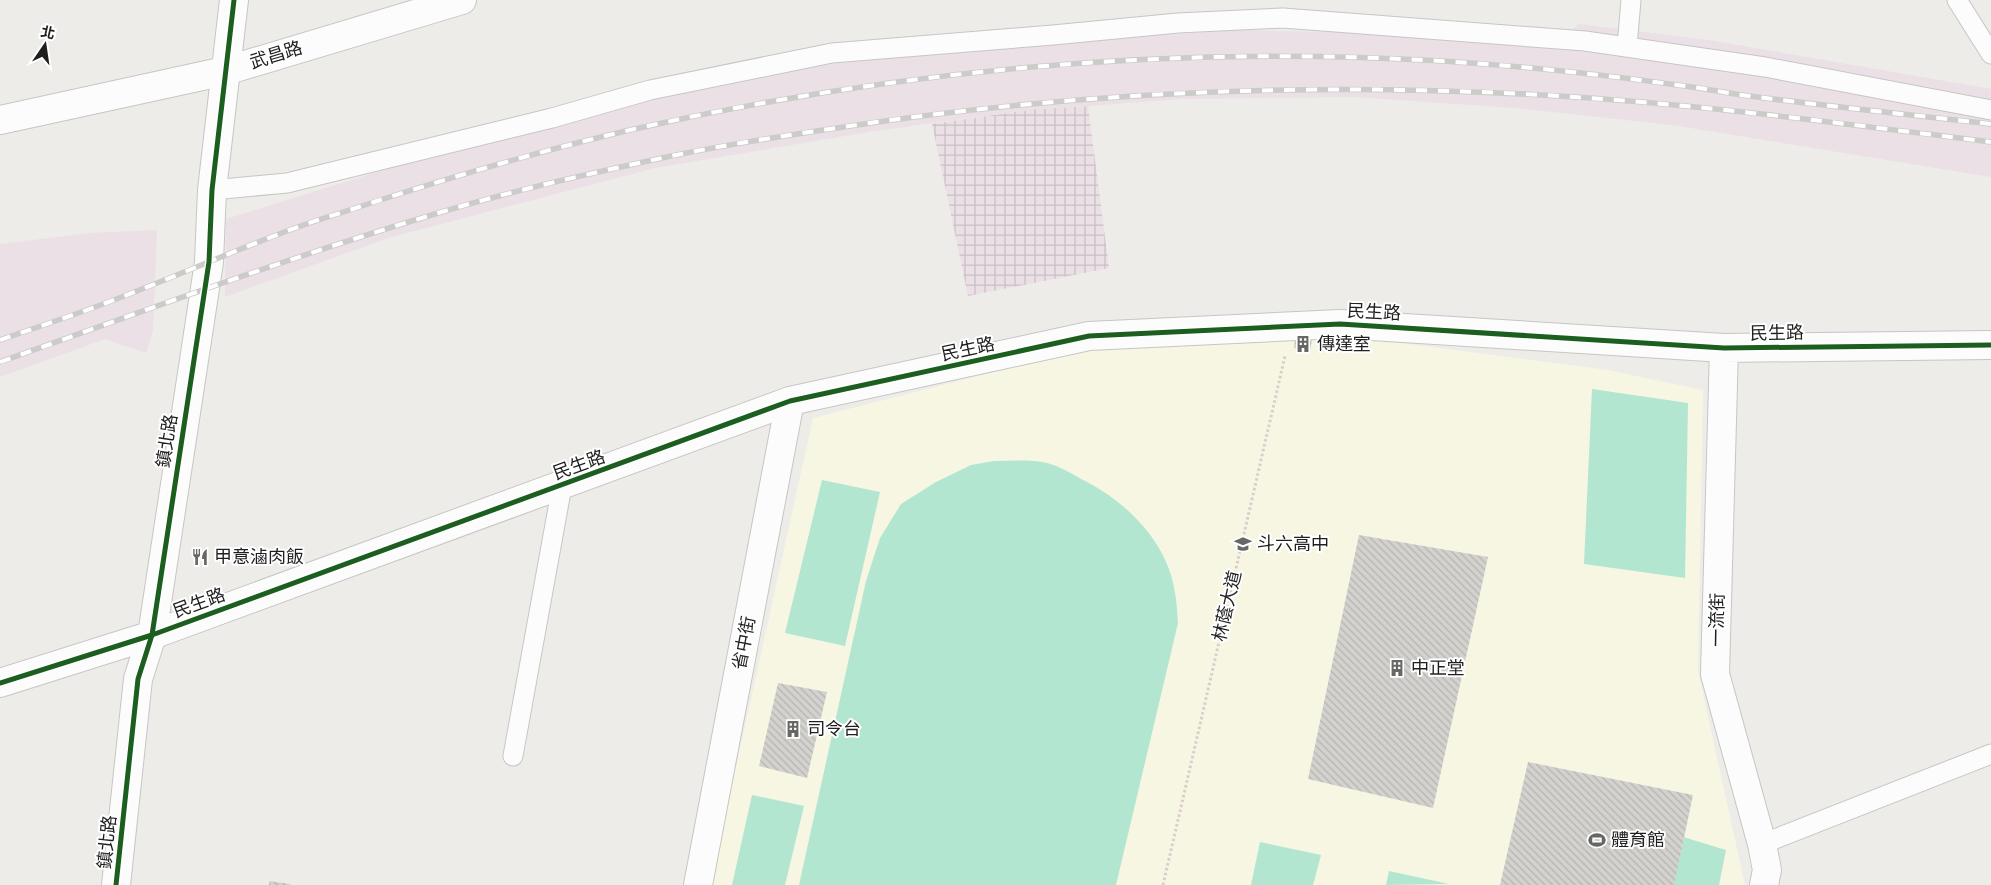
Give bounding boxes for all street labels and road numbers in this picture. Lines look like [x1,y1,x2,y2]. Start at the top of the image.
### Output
street label: 武昌路 [247,37,305,73]
street label: 民生路 [1346,300,1402,324]
street label: 民生路 [1750,322,1804,344]
street label: 民生路 [939,333,997,365]
street label: 鎮北路 [152,413,182,469]
street label: 民生路 [550,445,608,485]
street label: 林蔭大道 [1208,568,1246,644]
street label: 民生路 [170,583,228,623]
street label: 一流街 [1706,593,1728,647]
street label: 省中街 [728,614,760,672]
street label: 鎮北路 [93,814,121,870]

